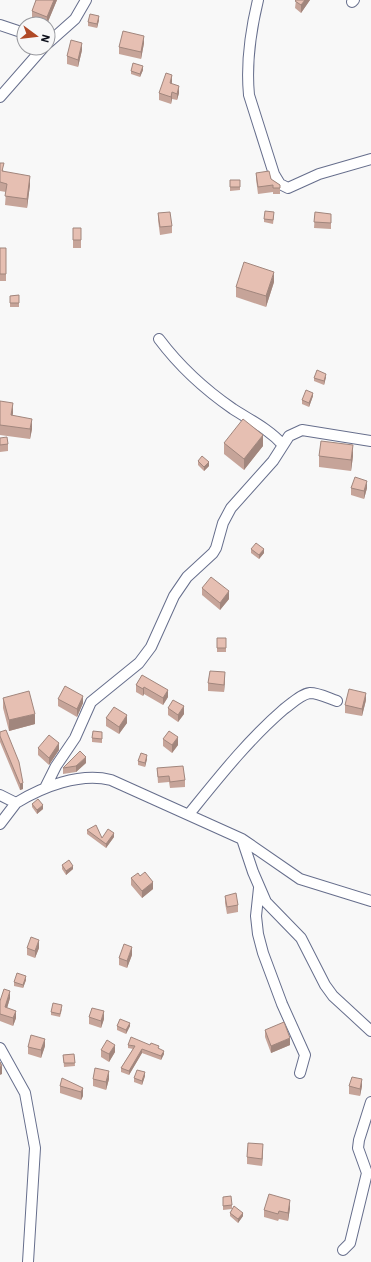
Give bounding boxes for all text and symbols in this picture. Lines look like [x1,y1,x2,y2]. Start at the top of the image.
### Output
north arrow [16,16,56,56]
text: N [38,33,53,44]

